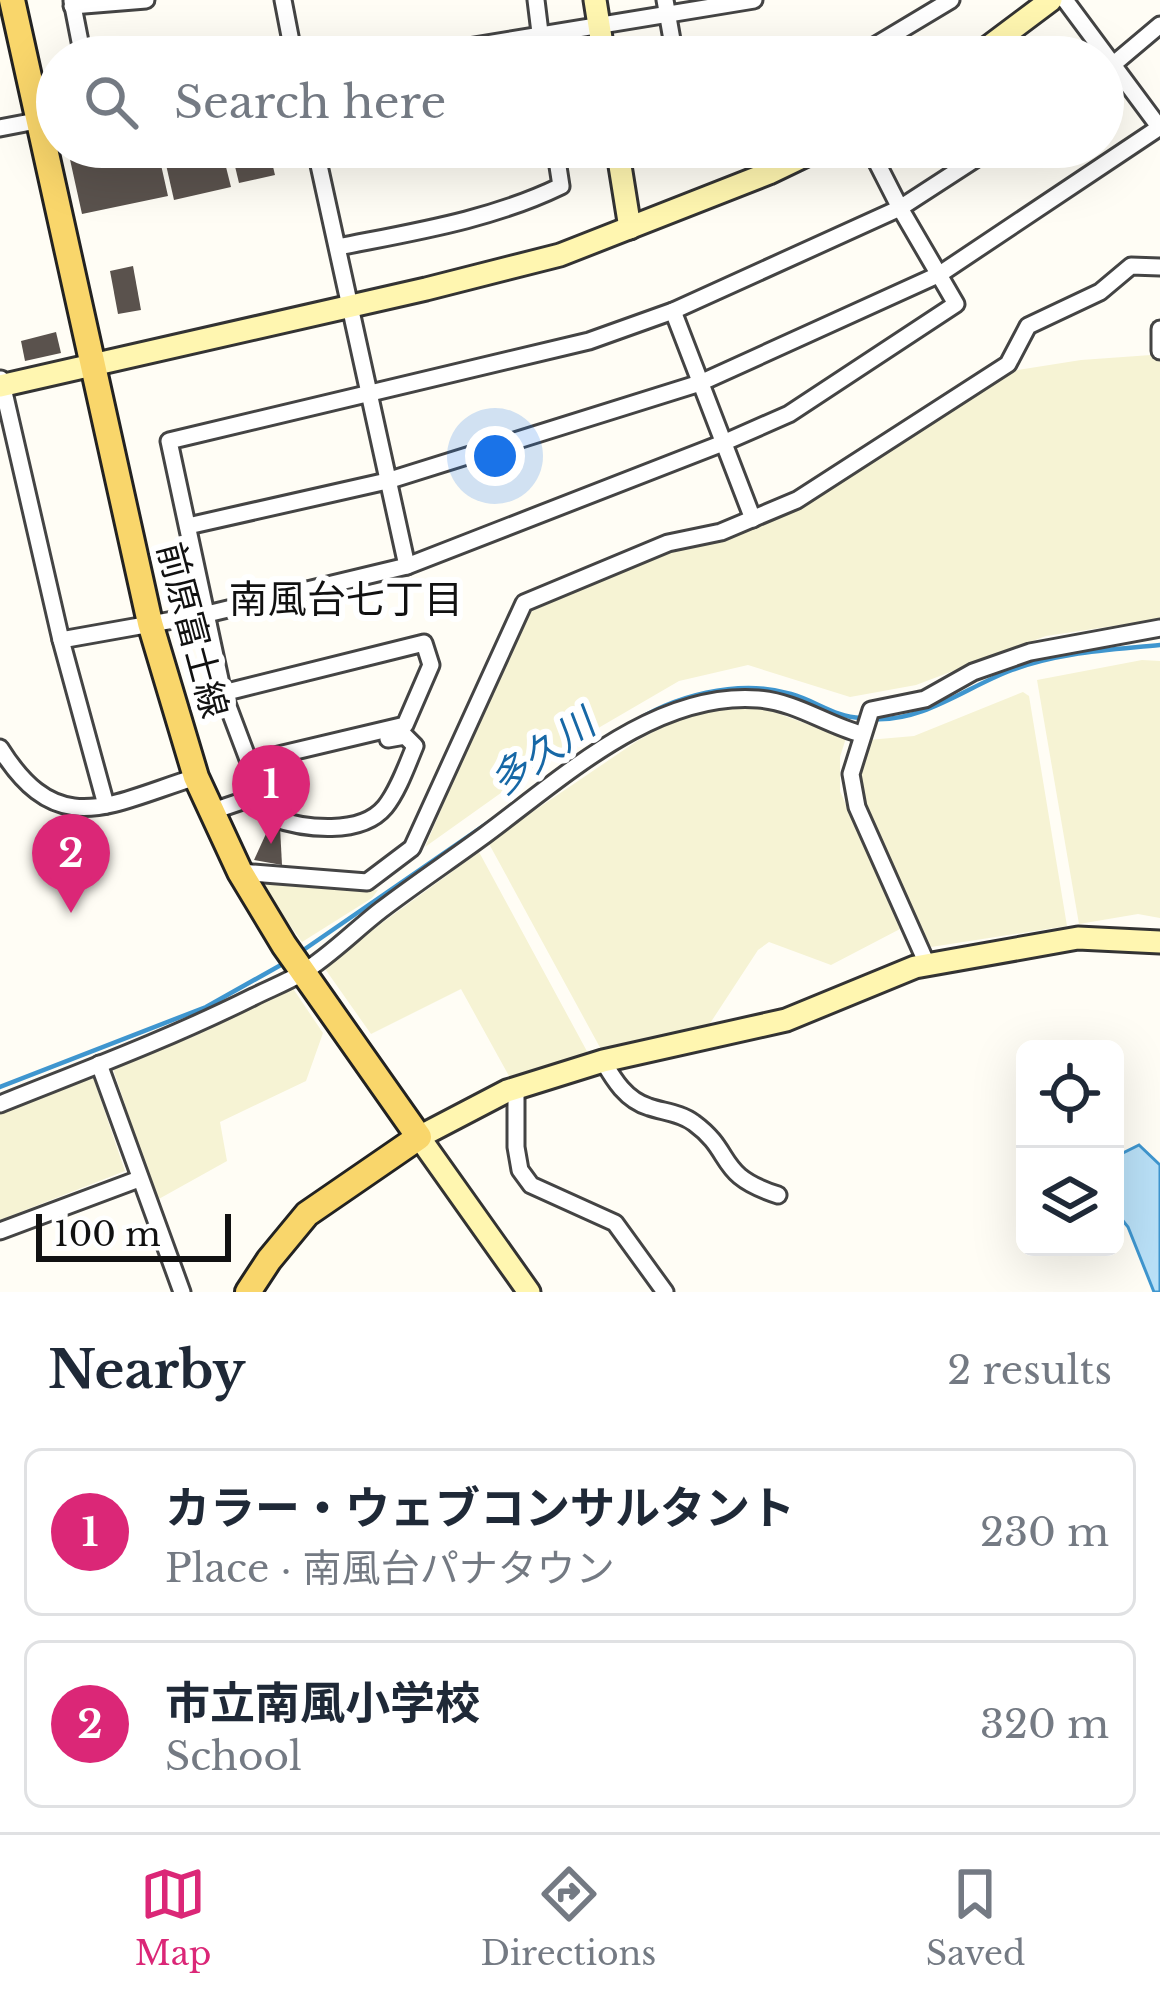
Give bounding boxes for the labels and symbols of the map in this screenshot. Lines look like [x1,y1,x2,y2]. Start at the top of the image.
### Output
your location [465,426,525,486]
street label: 前原富士線 [147,537,238,723]
district label: 南風台七丁目 [229,575,463,624]
water label: 多久川 [480,696,608,806]
pin: 1 [232,745,310,844]
pin: 2 [32,814,110,913]
scale bar [36,1208,231,1261]

